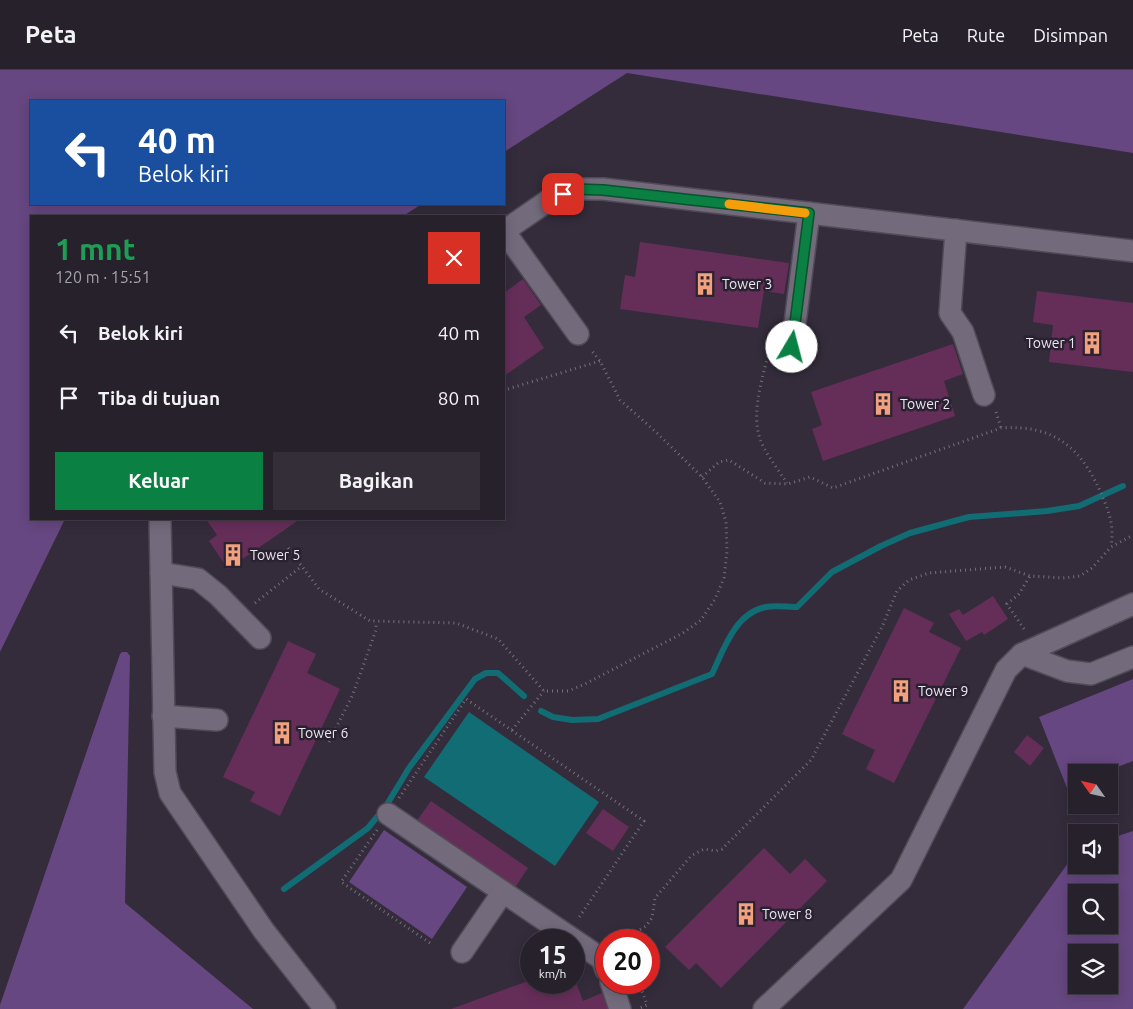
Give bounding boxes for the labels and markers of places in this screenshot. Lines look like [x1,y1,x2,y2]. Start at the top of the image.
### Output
pin [542,173,584,215]
building icon: Tower 3 [692,271,718,297]
place label: Tower 3 [722,276,772,292]
building icon: Tower 1 [1079,330,1105,356]
place label: Tower 1 [1026,335,1076,351]
building icon: Tower 2 [870,391,896,417]
place label: Tower 2 [900,396,950,412]
building icon: Tower 5 [220,542,246,568]
place label: Tower 5 [250,547,300,563]
building icon: Tower 9 [888,678,914,704]
place label: Tower 9 [918,683,968,699]
building icon: Tower 6 [269,720,295,746]
place label: Tower 6 [298,725,348,741]
building icon: Tower 8 [733,901,759,927]
place label: Tower 8 [762,906,812,922]

